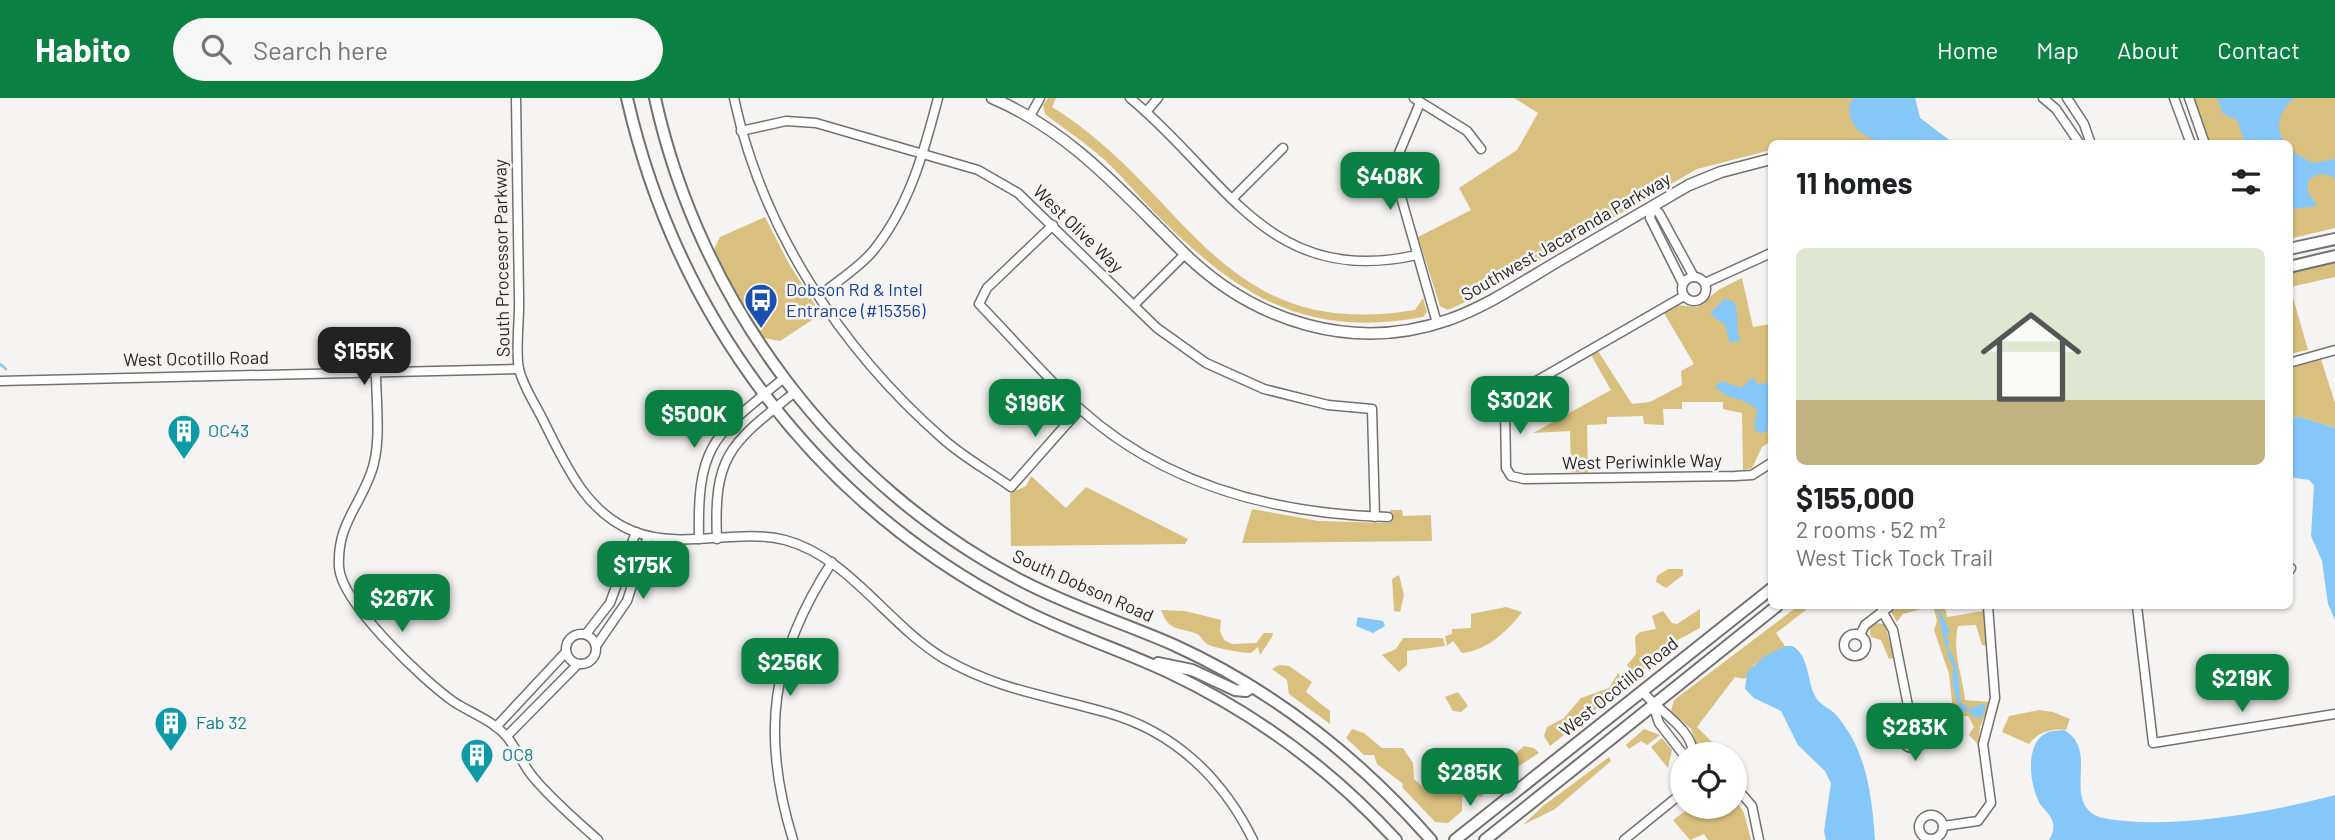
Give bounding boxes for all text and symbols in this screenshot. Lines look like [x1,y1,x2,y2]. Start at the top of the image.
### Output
search box [173,18,663,81]
text: Habito [35,29,131,69]
icon: search [197,30,235,68]
text: Search here [253,34,388,65]
text: Home [1937,35,1998,64]
text: Map [2036,35,2079,64]
text: About [2117,35,2179,64]
text: Contact [2217,35,2300,64]
pin: $408K [1341,152,1439,212]
street label: South Processor Parkway [488,159,514,357]
text: $408K [1356,161,1424,189]
icon: filters [2227,163,2265,201]
text: 11 homes [1796,164,1913,200]
street label: Southwest Jacaranda Parkway [1457,167,1674,305]
street label: West Olive Way [1029,180,1128,277]
place label: Dobson Rd & Intel Entrance (#15356) [786,278,926,321]
bus stop icon: Dobson Rd & Intel Entrance (#15356) [742,281,780,330]
icon: home [1968,294,2094,420]
pin: $155K [315,328,413,387]
text: $155K [334,336,394,364]
street label: West Ocotillo Road [123,346,269,370]
pin: $302K [1471,376,1569,436]
pin: $196K [986,380,1084,439]
text: $302K [1487,385,1553,413]
text: $196K [1005,388,1065,416]
pin: $500K [645,390,743,450]
text: $500K [661,399,727,427]
building icon: OC43 [165,412,203,461]
place label: OC43 [208,419,249,441]
street label: West Periwinkle Way [1562,449,1722,473]
text: $155,000 [1796,479,1915,515]
text: 2 rooms · 52 m² [1796,515,1946,543]
pin: $175K [594,542,692,601]
text: West Tick Tock Trail [1796,543,1993,571]
street label: South Dobson Road [1009,544,1157,626]
text: $175K [613,550,673,578]
pin: $267K [353,574,451,634]
text: $267K [370,583,434,611]
street label: West Ocotillo Road [1555,632,1682,741]
pin: $256K [741,638,839,698]
text: $256K [757,647,823,675]
pin: $219K [2193,654,2291,714]
text: $219K [2212,663,2272,691]
building icon: Fab 32 [152,704,190,753]
pin: $283K [1866,704,1964,763]
place label: Fab 32 [196,711,247,733]
text: $283K [1882,712,1948,740]
building icon: OC8 [458,736,496,785]
map controls [1670,742,1747,819]
button: locate [1670,742,1747,819]
place label: OC8 [502,743,534,765]
pin: $285K [1421,748,1519,808]
text: $285K [1437,757,1503,785]

